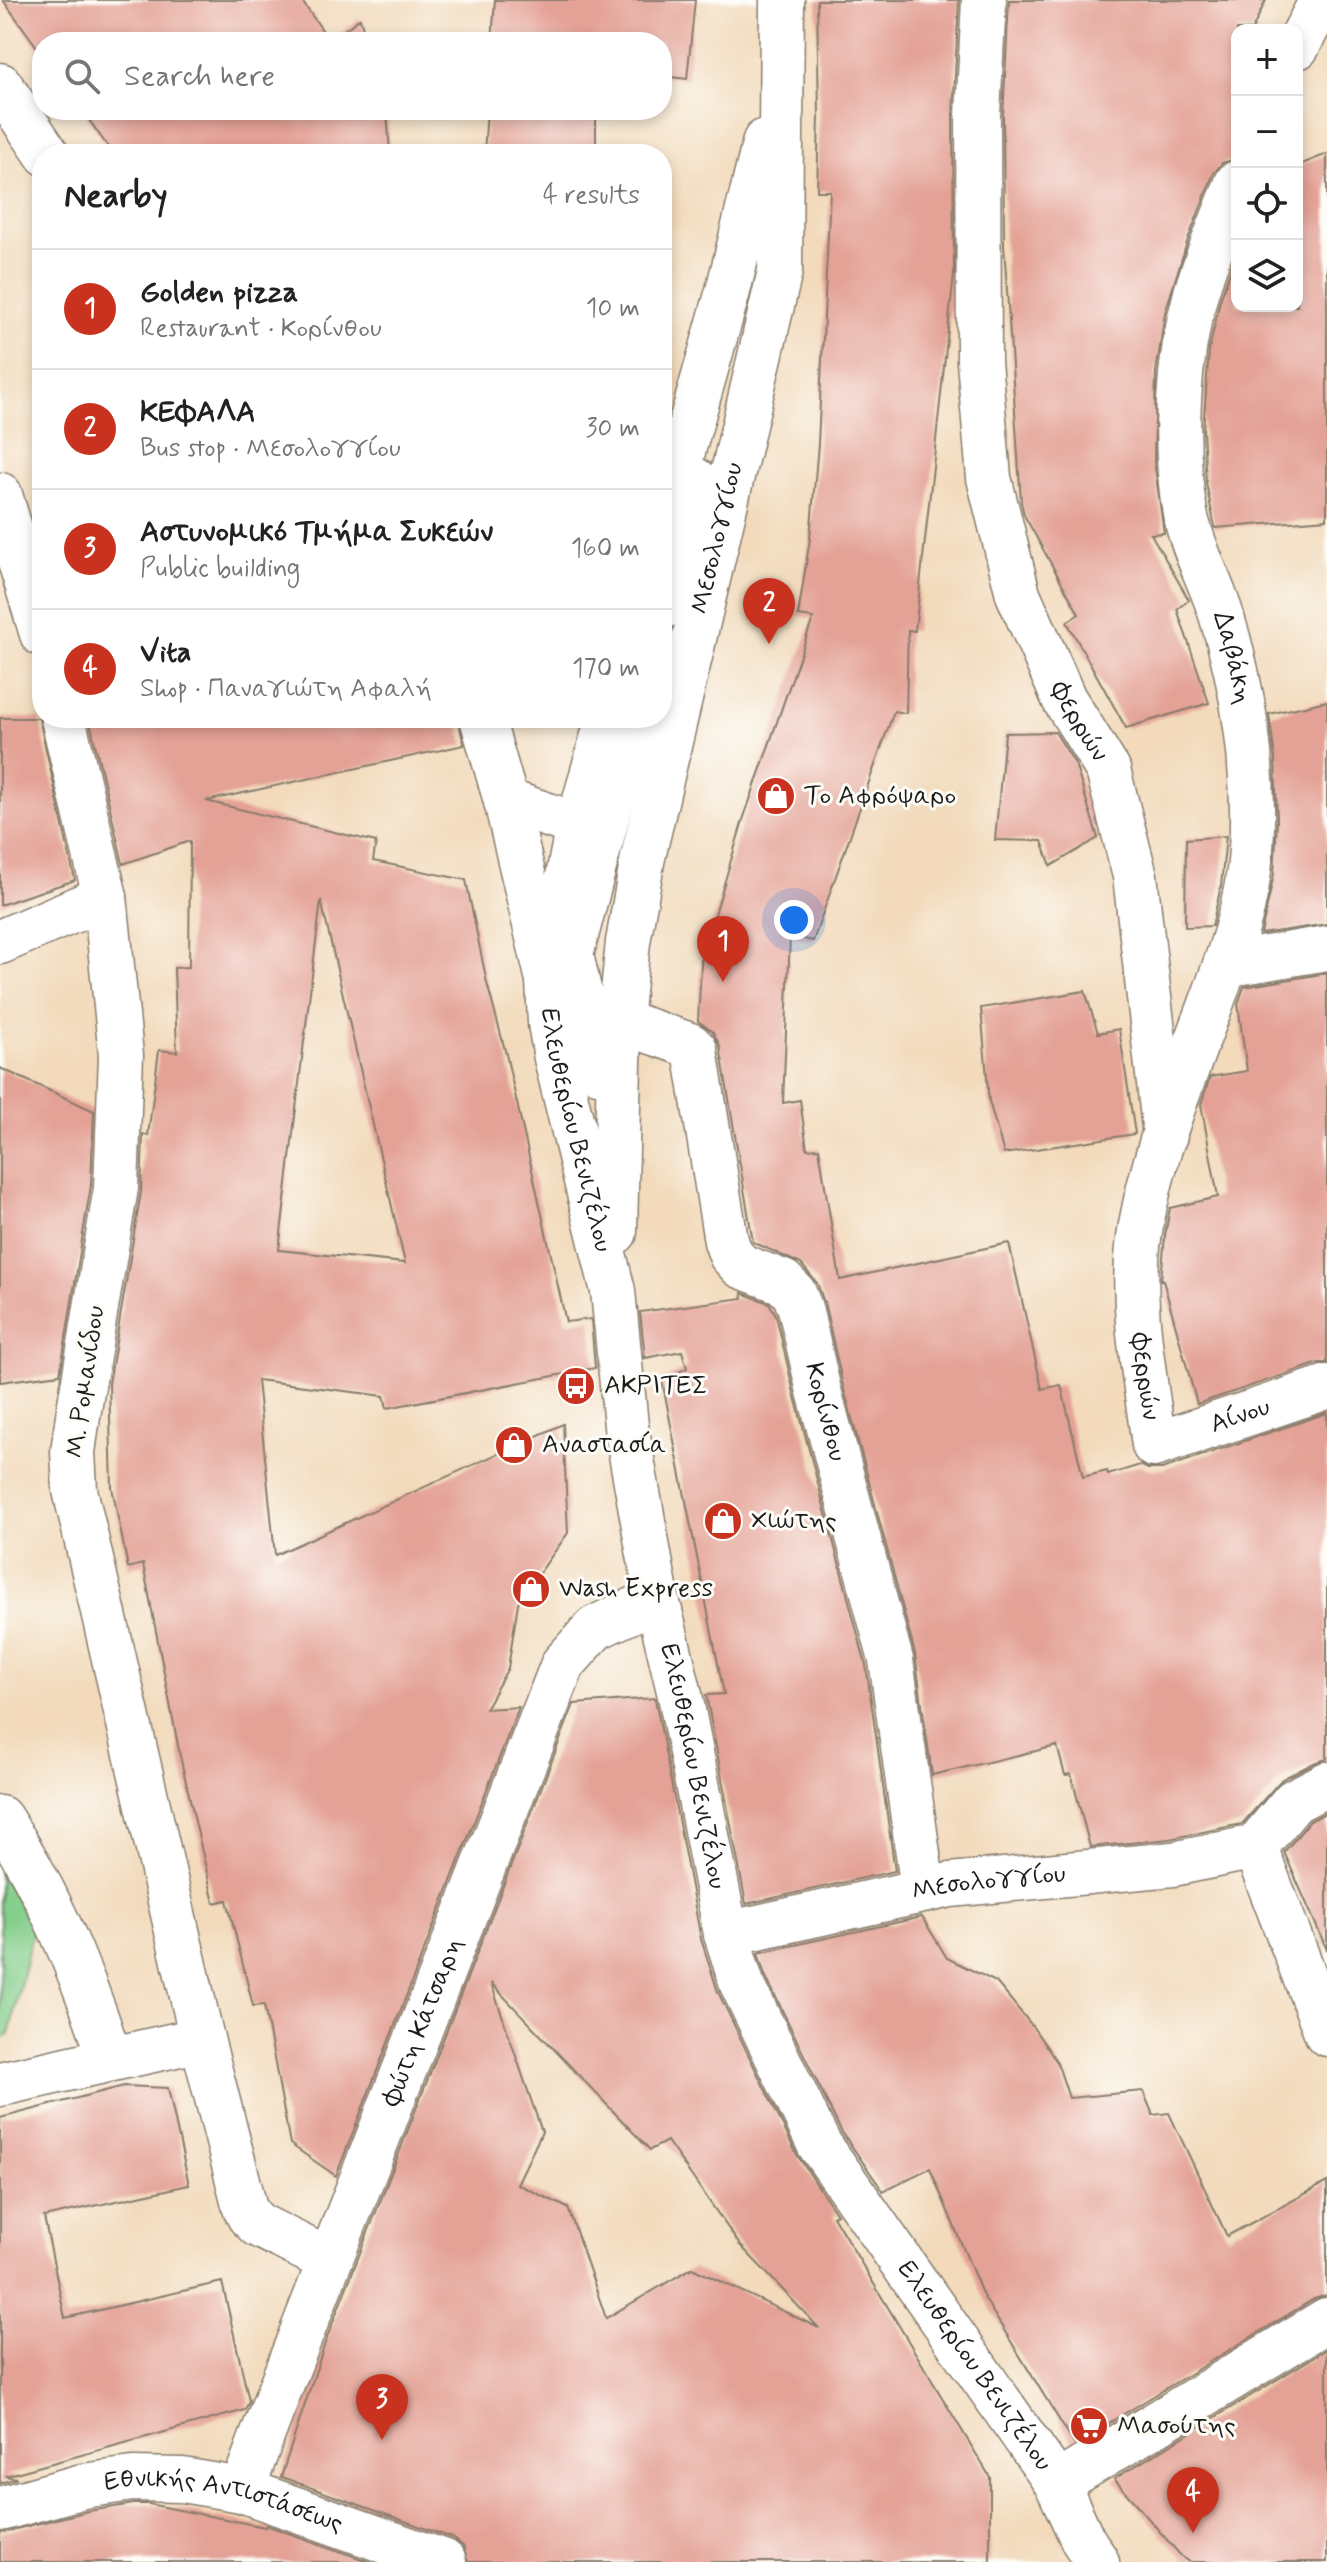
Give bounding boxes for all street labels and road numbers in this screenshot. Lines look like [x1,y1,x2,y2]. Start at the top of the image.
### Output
street label: Μεσολογγίου [683,459,752,618]
street label: Δαβάκη [1204,607,1259,707]
street label: Φερρών [1041,676,1116,768]
street label: Ελευθερίου Βενιζέλου [532,1007,620,1256]
street label: Μ. Ρομανίδου [58,1304,114,1460]
street label: Φερρών [1122,1330,1167,1423]
street label: Κορίνθου [796,1359,854,1465]
street label: Αίνου [1206,1390,1275,1442]
street label: Ελευθερίου Βενιζέλου [651,1640,734,1892]
street label: Μεσολογγίου [909,1857,1067,1910]
street label: Φώτη Κάτσαρη [375,1933,471,2112]
street label: Ελευθερίου Βενιζέλου [889,2254,1060,2478]
street label: Εθνικής Αντιστάσεως [102,2462,348,2542]

